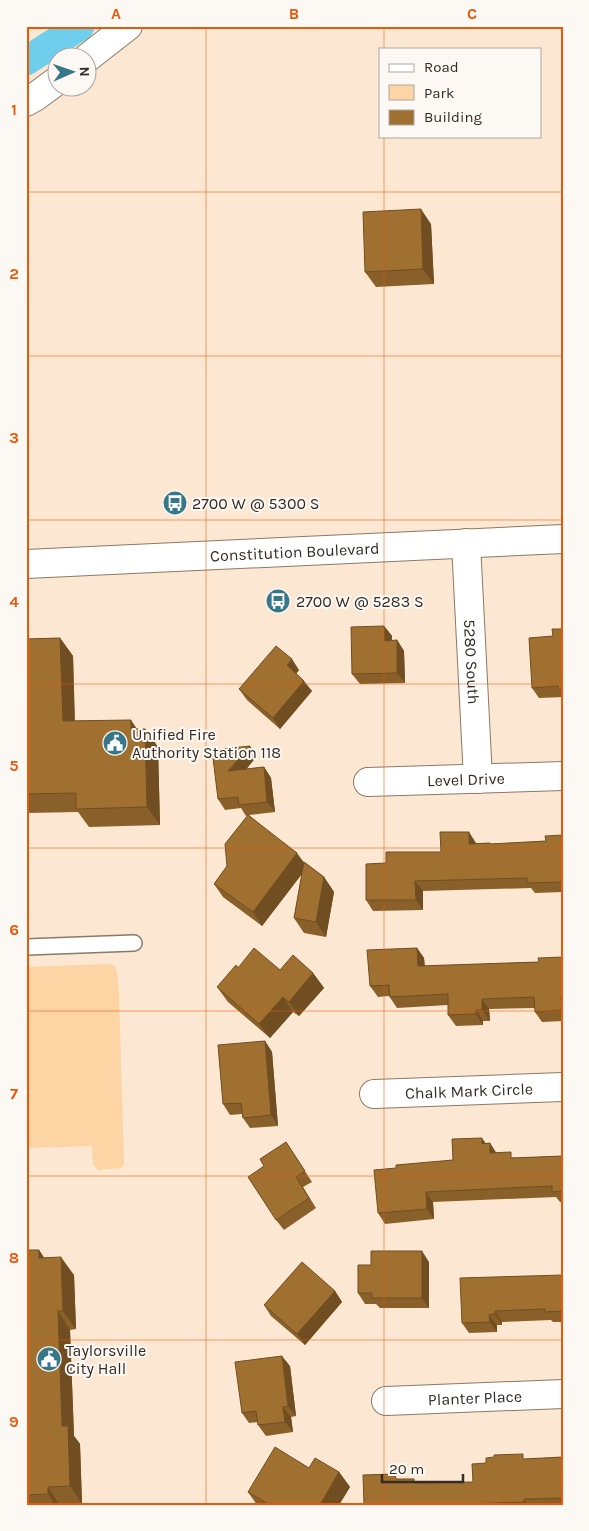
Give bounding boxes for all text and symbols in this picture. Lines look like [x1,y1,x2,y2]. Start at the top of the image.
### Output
text: A [111,4,121,23]
text: B [289,4,299,23]
text: C [467,4,477,23]
north arrow [48,48,98,98]
legend [379,48,542,138]
text: Road [424,58,459,76]
text: N [76,66,93,77]
text: Park [424,84,454,102]
text: 1 [11,100,17,119]
text: Building [424,108,482,126]
text: 2 [9,264,19,283]
text: 3 [9,428,19,447]
bus stop icon: 2700 W @ 5300 S [162,490,188,516]
place label: 2700 W @ 5300 S [192,494,319,513]
street label: Constitution Boulevard [210,538,380,565]
bus stop icon: 2700 W @ 5283 S [265,588,291,614]
text: 4 [9,592,19,611]
place label: 2700 W @ 5283 S [296,592,424,611]
street label: 5280 South [460,619,484,705]
place label: Unified Fire Authority Station 118 [132,725,281,762]
public building icon: Unified Fire Authority Station 118 [102,730,128,756]
text: 5 [9,756,19,775]
street label: Level Drive [427,768,505,790]
text: 6 [9,920,19,939]
street label: Chalk Mark Circle [405,1079,533,1102]
text: 7 [10,1084,18,1103]
text: 8 [9,1248,19,1267]
place label: Taylorsville City Hall [66,1341,146,1378]
public building icon: Taylorsville City Hall [36,1346,62,1372]
street label: Planter Place [427,1386,522,1409]
text: 9 [9,1412,19,1431]
scale bar [382,1451,463,1483]
text: 20 m [389,1460,424,1478]

